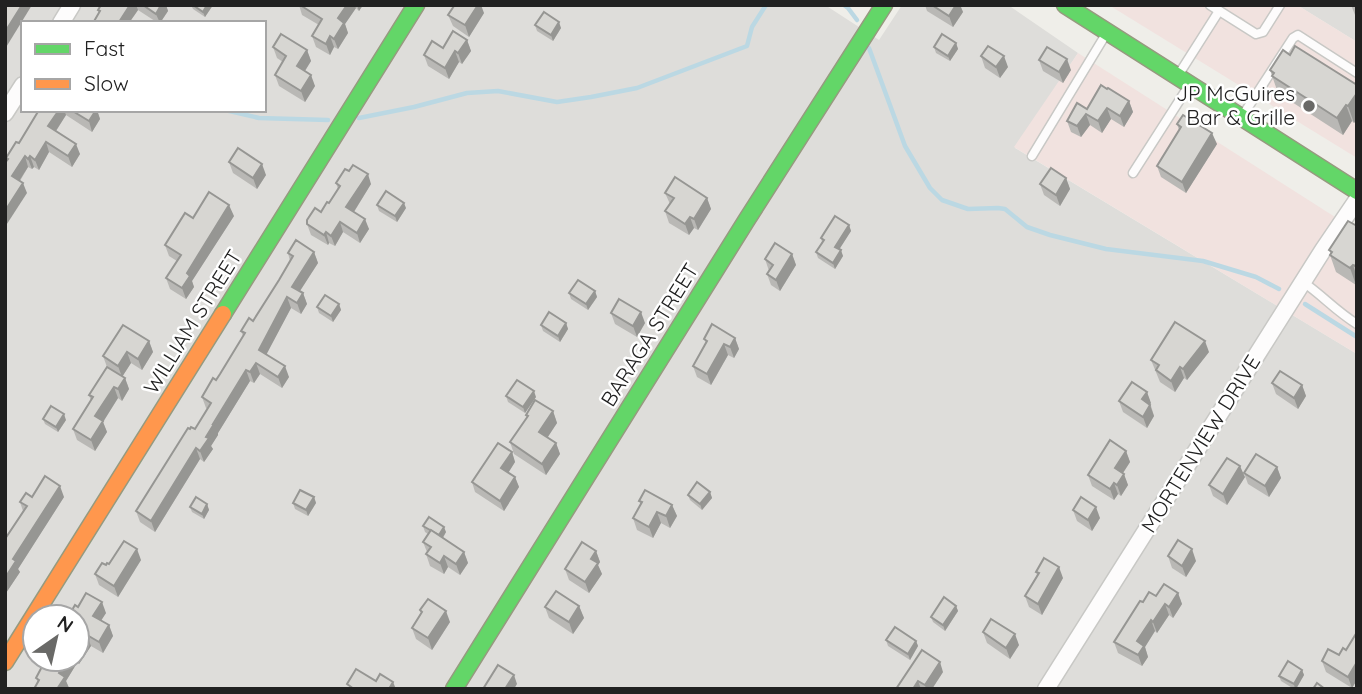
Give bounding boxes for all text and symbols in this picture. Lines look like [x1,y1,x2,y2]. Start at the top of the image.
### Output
legend [21,21,266,112]
text: Fast [84,35,125,61]
text: Slow [84,70,129,96]
place label: JP McGuires Bar & Grille [1176,80,1295,130]
marker: JP McGuires Bar & Grille [1301,98,1317,114]
street label: WILLIAM STREET [137,245,247,398]
street label: BARAGA STREET [595,258,704,411]
street label: MORTENVIEW DRIVE [1135,350,1265,537]
north arrow [21,603,91,673]
text: N [53,610,78,638]

